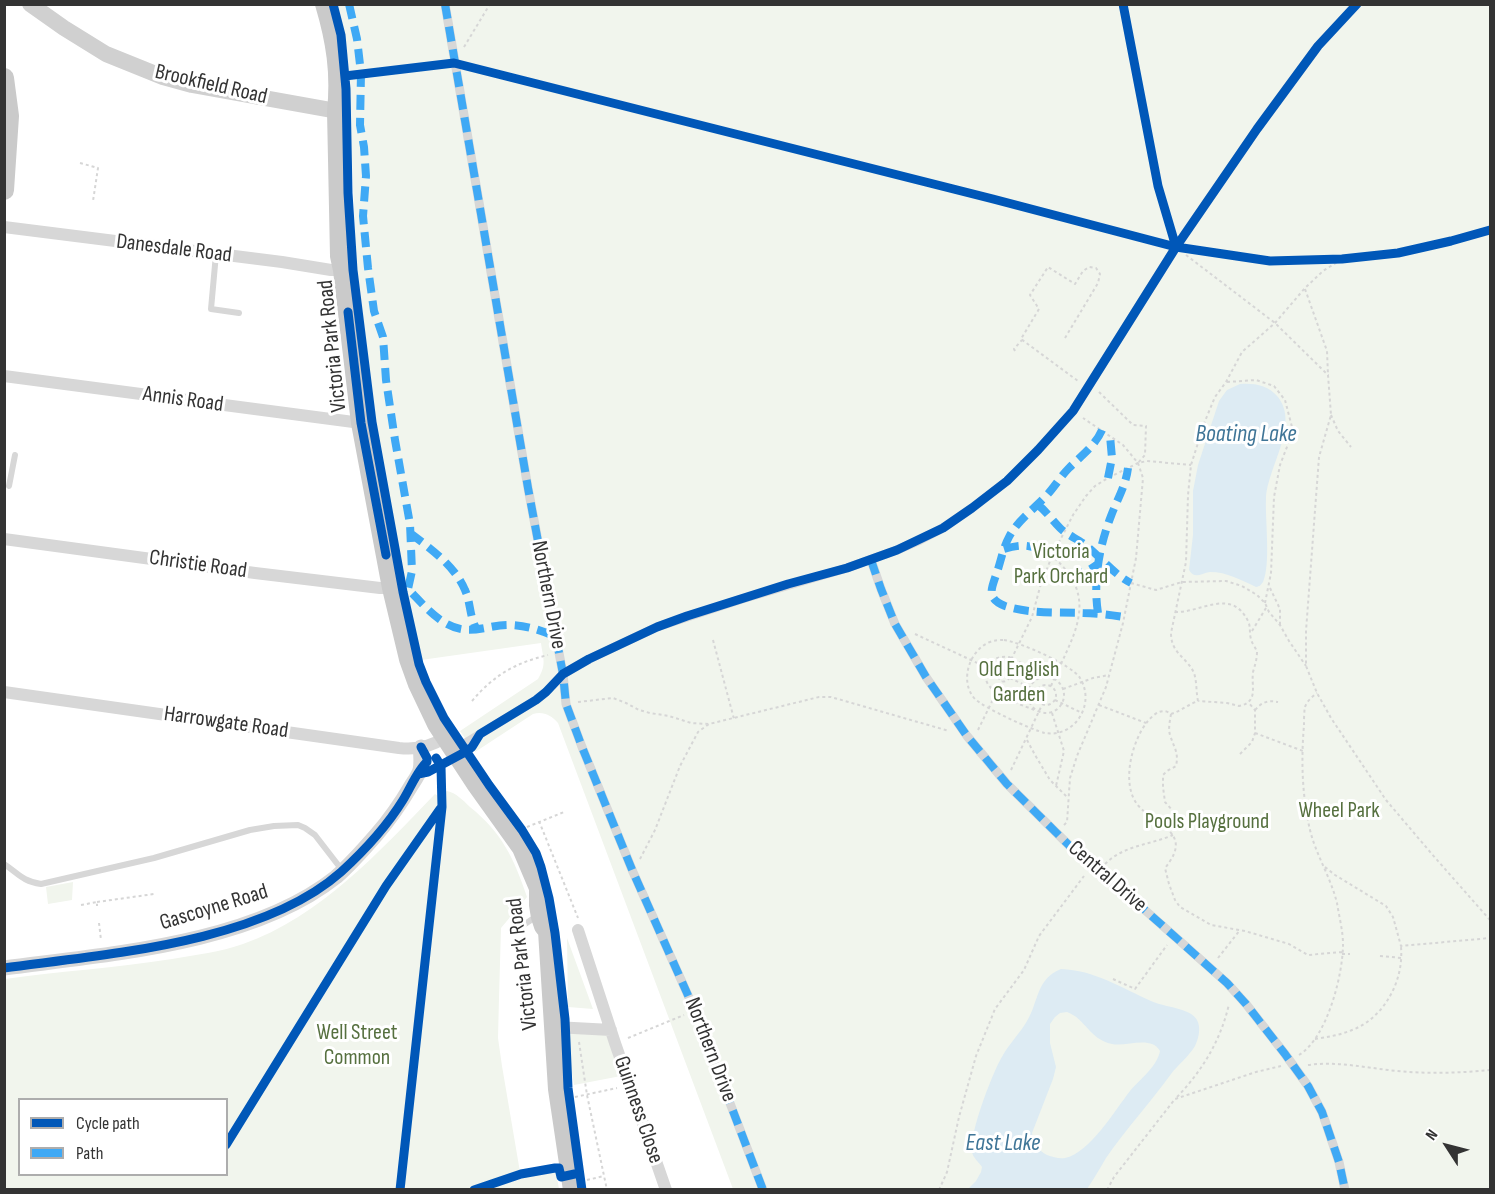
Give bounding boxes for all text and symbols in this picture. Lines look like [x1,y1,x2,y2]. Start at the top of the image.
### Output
street label: Brookfield Road [152,59,270,111]
street label: Danesdale Road [115,229,233,269]
street label: Victoria Park Road [313,278,353,414]
street label: Annis Road [141,381,225,419]
water label: Boating Lake [1195,421,1297,449]
street label: Northern Drive [525,539,571,651]
park label: Victoria Park Orchard [1014,539,1108,590]
street label: Christie Road [148,545,248,585]
park label: Old English Garden [979,657,1059,708]
street label: Harrowgate Road [162,701,290,745]
park label: Wheel Park [1298,798,1380,824]
park label: Pools Playground [1145,809,1269,835]
street label: Central Drive [1062,836,1152,918]
street label: Gascoyne Road [157,879,271,937]
street label: Victoria Park Road [502,896,544,1032]
street label: Northern Drive [678,994,742,1106]
park label: Well Street Common [317,1020,397,1072]
street label: Guinness Close [607,1053,669,1167]
legend [18,1098,228,1176]
text: Cycle path [76,1113,140,1134]
north arrow [1417,1116,1477,1176]
text: N [1422,1126,1442,1144]
water label: East Lake [966,1130,1040,1158]
text: Path [76,1143,104,1164]

